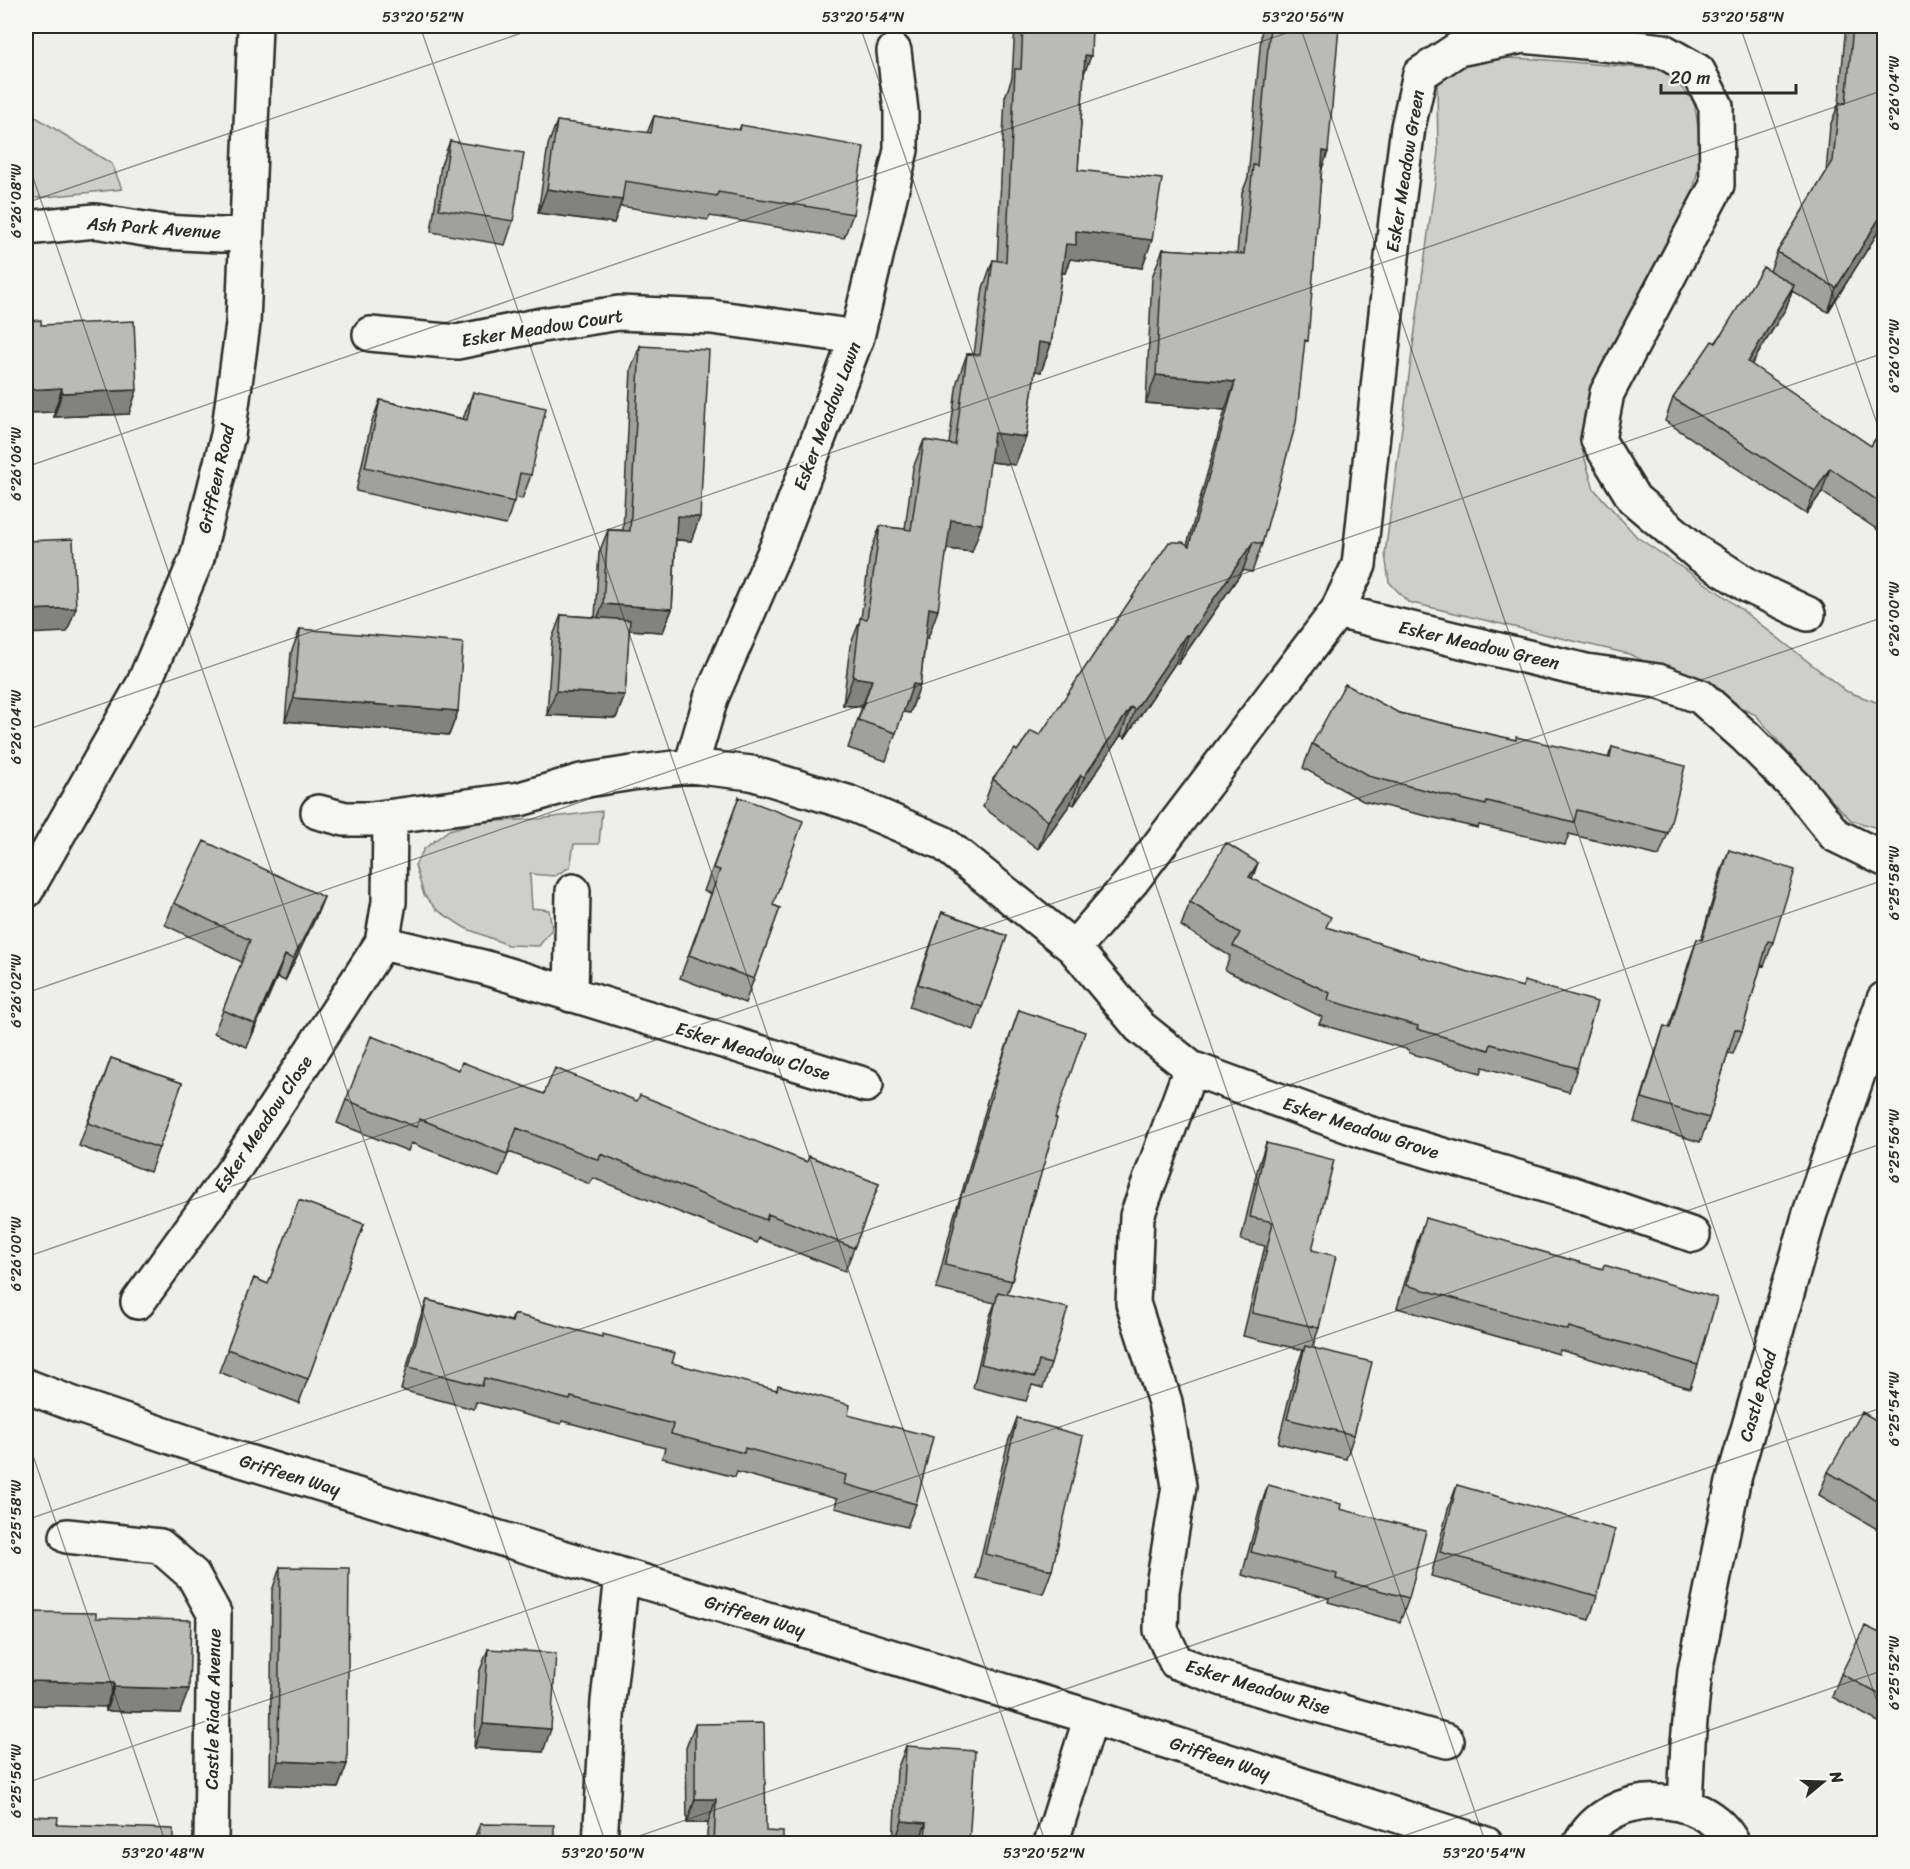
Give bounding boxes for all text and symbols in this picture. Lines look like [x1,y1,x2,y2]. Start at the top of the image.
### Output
text: 53°20'52"N [382,4,465,30]
text: 53°20'54"N [822,4,905,30]
text: 53°20'56"N [1262,4,1345,30]
text: 53°20'58"N [1702,4,1785,30]
text: 6°26'04"W [1881,55,1907,130]
scale bar [1661,57,1796,95]
text: 20 m [1670,62,1710,94]
street label: Esker Meadow Green [1376,87,1434,255]
text: 6°26'08"W [3,164,29,238]
street label: Ash Park Avenue [85,207,222,249]
street label: Esker Meadow Court [459,299,625,357]
text: 6°26'02"W [1881,319,1907,393]
street label: Esker Meadow Lawn [784,337,870,495]
street label: Griffeen Road [188,420,244,536]
text: 6°26'06"W [3,427,29,501]
text: 6°26'00"W [1881,581,1907,656]
street label: Esker Meadow Green [1395,611,1563,679]
text: 6°26'04"W [3,689,29,764]
text: 6°25'58"W [1881,845,1907,920]
text: 6°26'02"W [3,954,29,1028]
street label: Esker Meadow Close [672,1012,835,1090]
street label: Esker Meadow Close [205,1048,321,1199]
street label: Esker Meadow Grove [1279,1088,1444,1168]
text: 6°25'56"W [1881,1109,1907,1183]
text: 6°26'00"W [3,1216,29,1291]
street label: Castle Road [1730,1345,1787,1446]
text: 6°25'54"W [1881,1371,1907,1446]
street label: Griffeen Way [236,1445,345,1506]
text: 6°25'58"W [3,1479,29,1554]
street label: Griffeen Way [701,1586,810,1647]
street label: Castle Riada Avenue [196,1628,230,1790]
text: 6°25'52"W [1881,1636,1907,1710]
street label: Esker Meadow Rise [1182,1650,1335,1724]
street label: Griffeen Way [1166,1727,1275,1790]
text: 6°25'56"W [3,1744,29,1818]
north arrow [1793,1752,1853,1812]
text: N [1821,1766,1853,1788]
text: 53°20'48"N [122,1840,205,1866]
text: 53°20'50"N [562,1840,645,1866]
text: 53°20'52"N [1003,1840,1086,1866]
text: 53°20'54"N [1443,1840,1526,1866]

